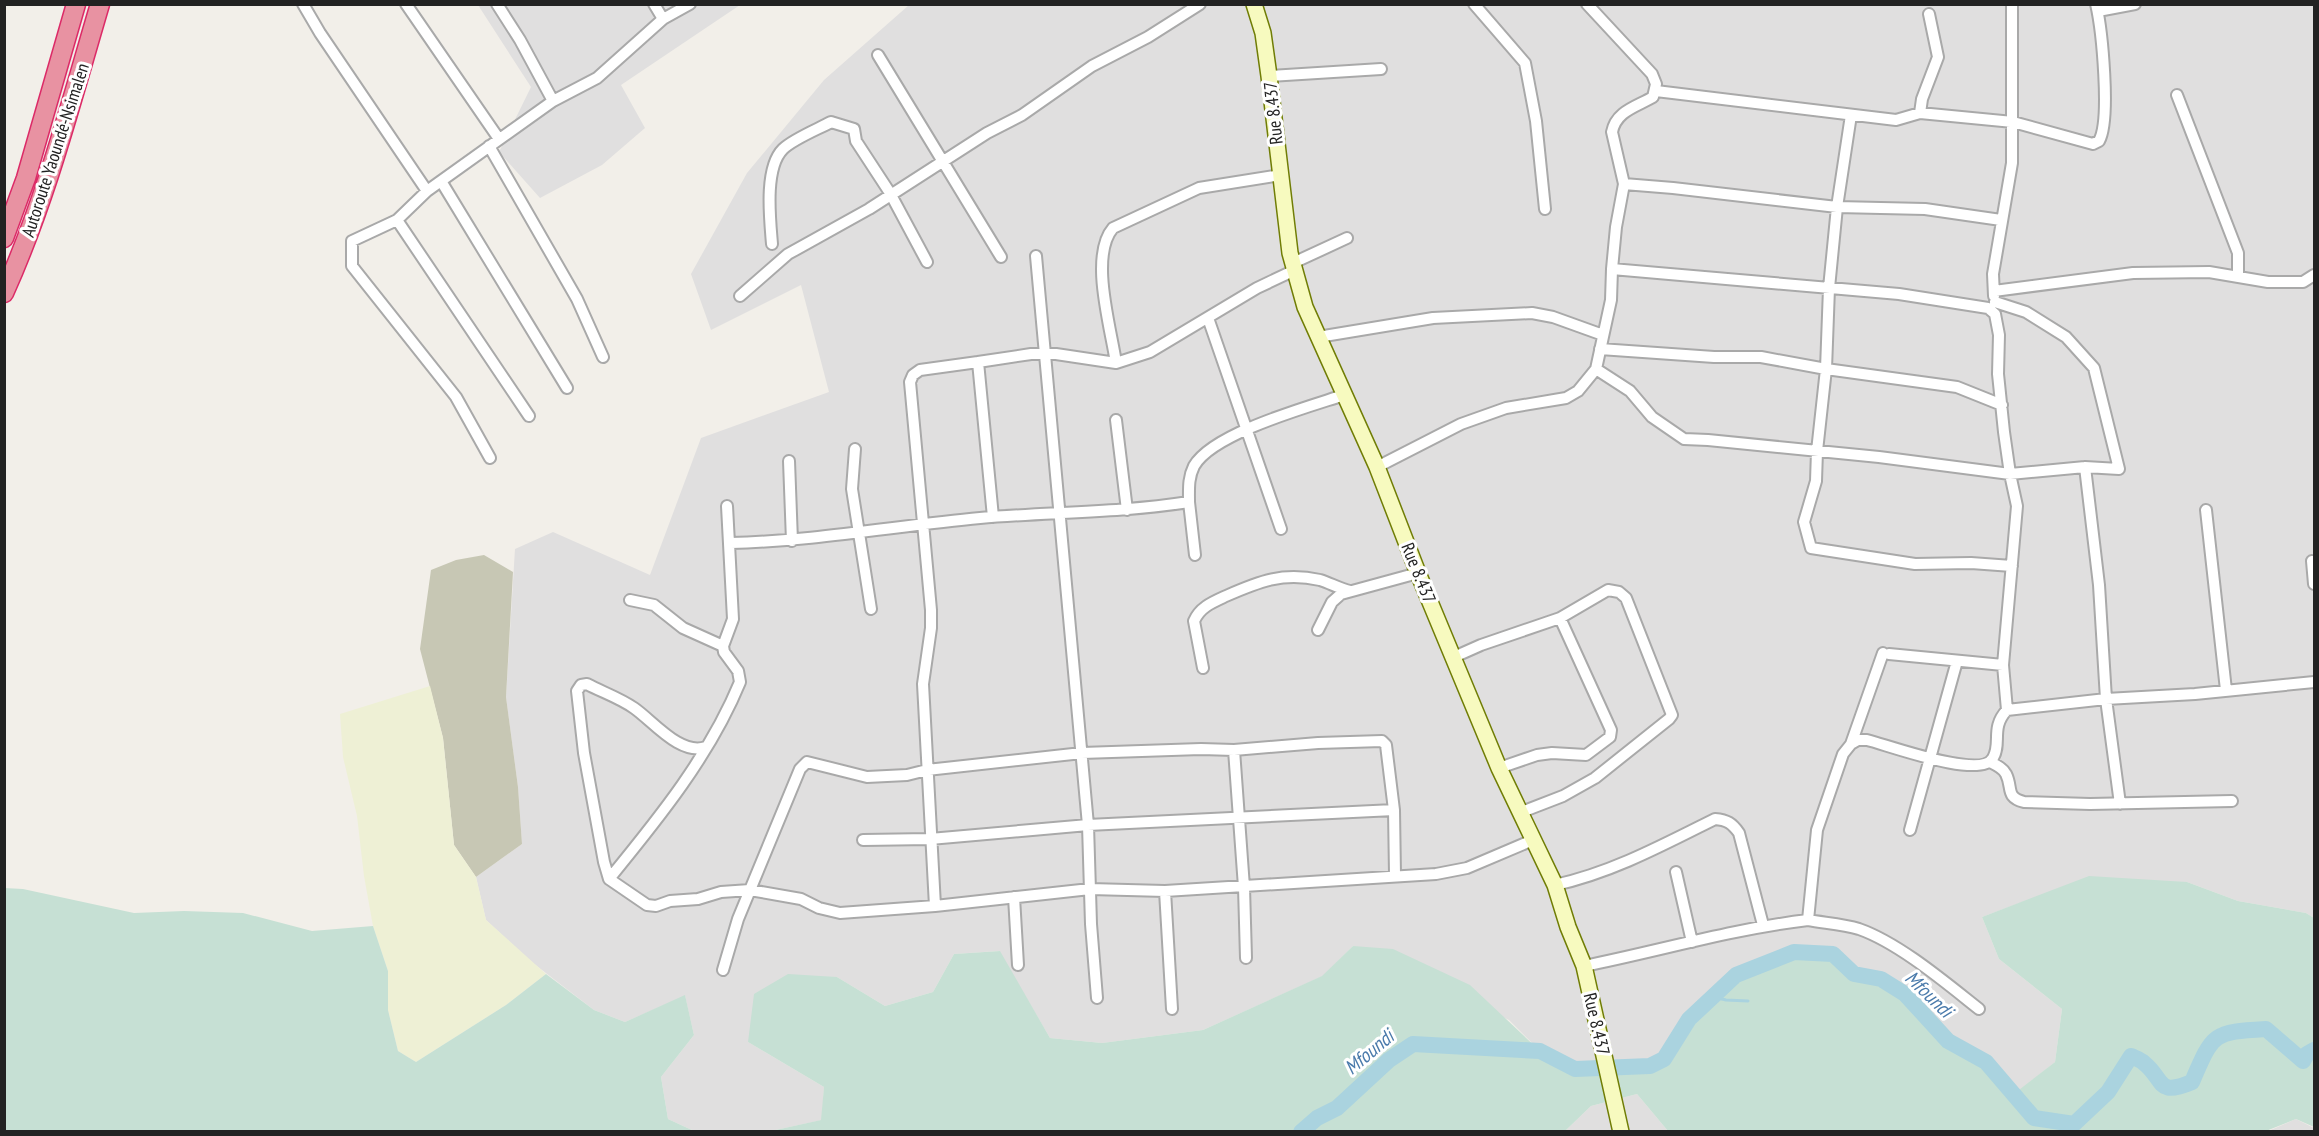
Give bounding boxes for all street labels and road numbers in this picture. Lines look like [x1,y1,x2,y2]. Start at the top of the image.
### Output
street label: Autoroute Yaoundé-Nsimalen [16,60,94,240]
street label: Rue 8.437 [1258,80,1288,146]
street label: Rue 8.437 [1396,539,1442,607]
street label: Rue 8.437 [1579,991,1615,1057]

